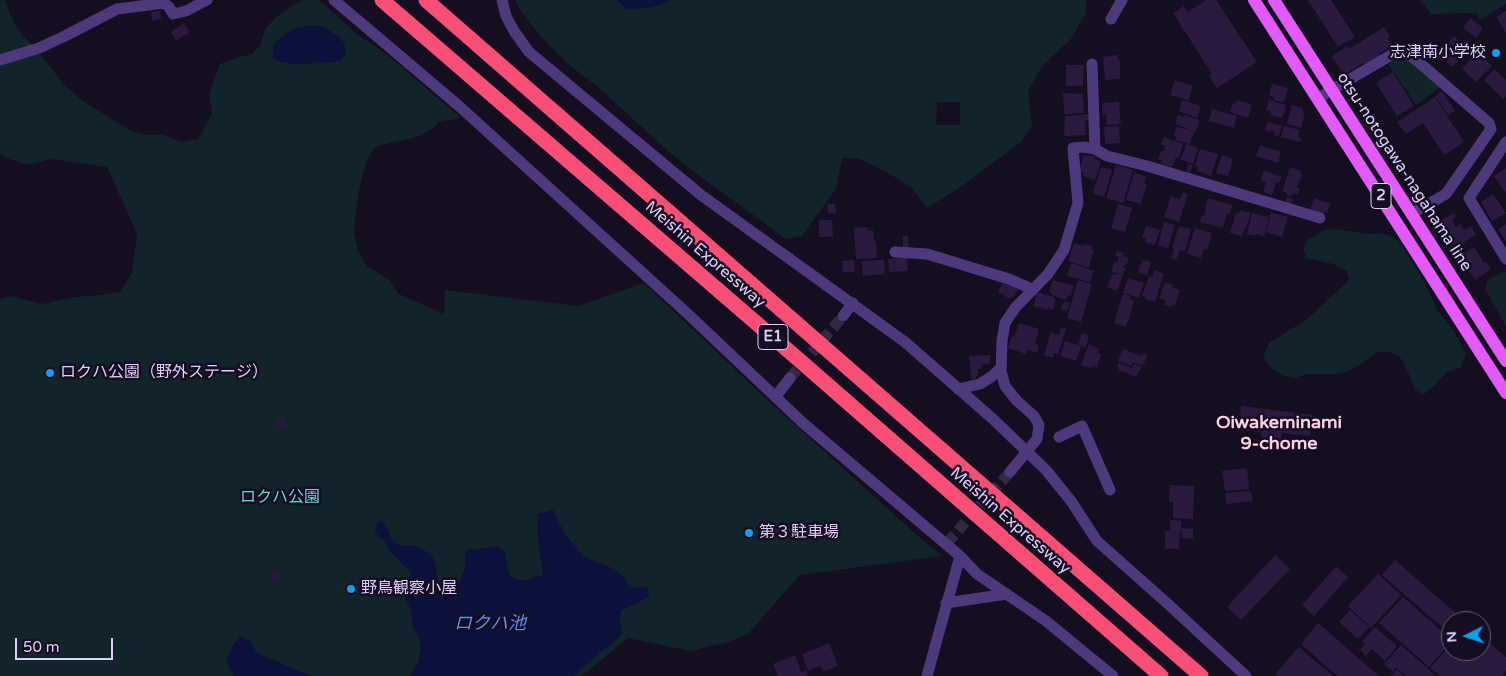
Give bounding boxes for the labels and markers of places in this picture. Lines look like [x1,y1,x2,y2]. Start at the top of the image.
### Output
place label: 志津南小学校 [1390,43,1486,63]
marker: 志津南小学校 [1490,47,1502,59]
place label: ロクハ公園（野外ステージ） [60,363,268,383]
marker: ロクハ公園（野外ステージ） [44,367,56,379]
place label: 第３駐車場 [759,523,839,543]
marker: 第３駐車場 [743,527,755,539]
place label: 野鳥観察小屋 [361,579,457,599]
marker: 野鳥観察小屋 [345,583,357,595]

